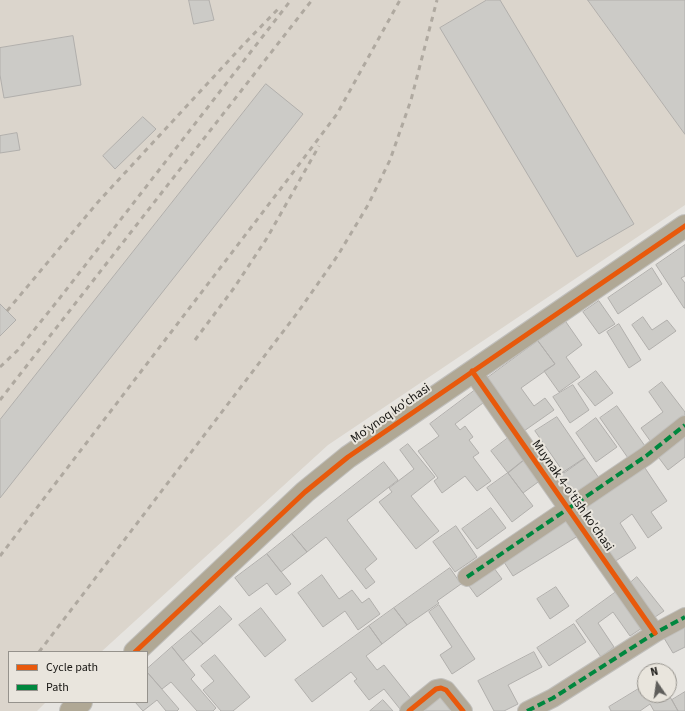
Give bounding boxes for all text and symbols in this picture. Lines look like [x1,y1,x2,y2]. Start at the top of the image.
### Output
street label: Moʻynoq ko'chasi [348,381,434,447]
street label: Muynak 4-o'tish ko'chasi [528,437,616,555]
legend [8,651,148,703]
text: Cycle path [46,659,98,676]
north arrow [637,663,677,703]
text: N [649,664,660,680]
text: Path [46,679,69,696]

